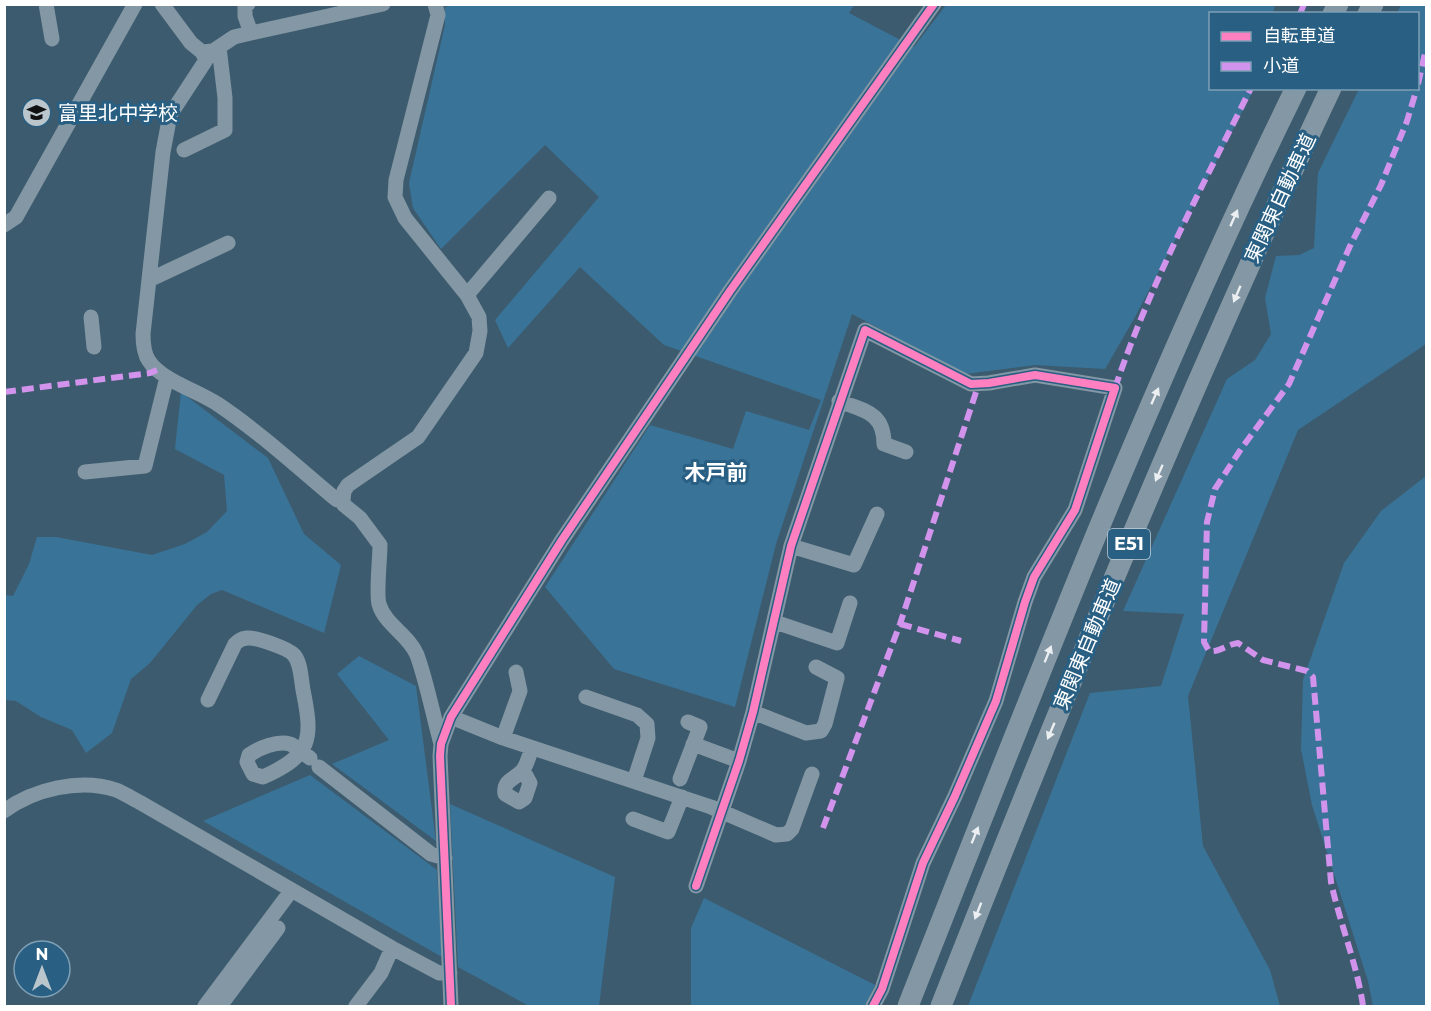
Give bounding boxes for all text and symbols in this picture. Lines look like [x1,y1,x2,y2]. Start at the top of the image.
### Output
legend [1209,12,1419,90]
text: 自転車道 [1263,25,1335,47]
text: 小道 [1263,55,1299,77]
school or university icon: 富里北中学校 [21,97,53,129]
place label: 富里北中学校 [58,101,178,125]
street label: 東関東自動車道 [1240,129,1320,267]
one-way arrow [1229,209,1239,227]
one-way arrow [1232,286,1242,304]
one-way arrow [1150,388,1159,405]
district label: 木戸前 [685,460,748,485]
one-way arrow [1154,465,1164,483]
road number: E51 [1108,529,1150,559]
street label: 東関東自動車道 [1049,575,1125,713]
one-way arrow [1044,645,1053,663]
one-way arrow [1046,722,1056,740]
one-way arrow [971,826,980,844]
one-way arrow [973,903,983,921]
north arrow [12,939,72,999]
text: N [36,945,48,964]

